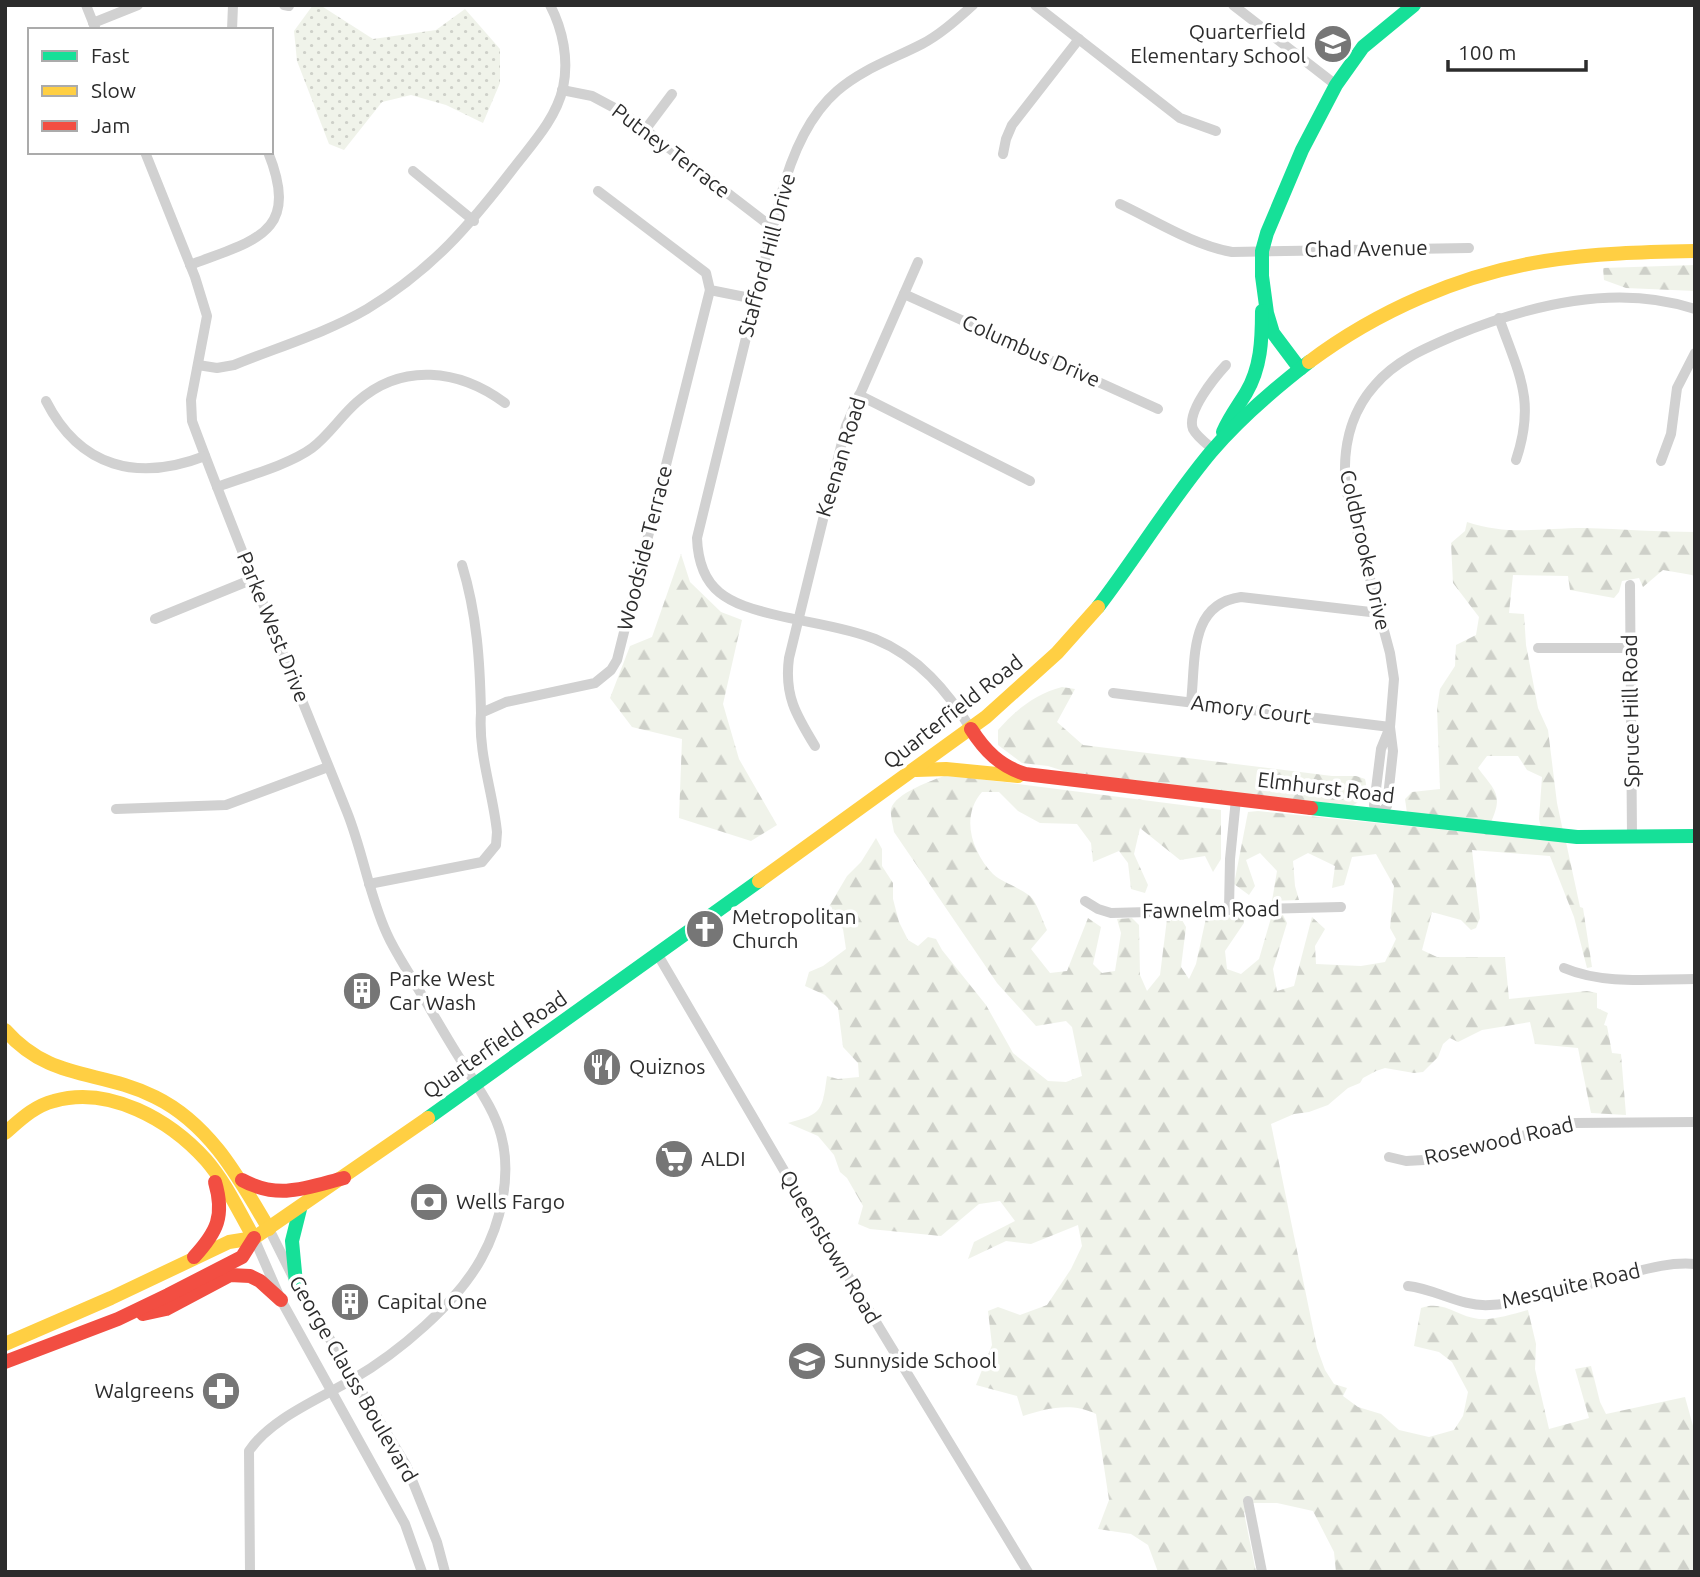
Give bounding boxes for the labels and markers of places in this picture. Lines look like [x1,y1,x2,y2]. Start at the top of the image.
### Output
place label: Quarterfield Elementary School [1130,19,1306,67]
school or university icon: Quarterfield Elementary School [1312,23,1354,65]
place label: Metropolitan Church [732,904,857,952]
church icon: Metropolitan Church [684,908,726,950]
place label: Parke West Car Wash [389,966,495,1014]
building icon: Parke West Car Wash [341,970,383,1012]
restaurant icon: Quiznos [581,1046,623,1088]
place label: Quiznos [629,1054,705,1078]
supermarket icon: ALDI [653,1138,695,1180]
place label: ALDI [701,1146,746,1170]
bank icon: Wells Fargo [408,1181,450,1223]
place label: Wells Fargo [456,1189,565,1213]
building icon: Capital One [329,1281,371,1323]
place label: Capital One [377,1289,487,1313]
school or university icon: Sunnyside School [786,1340,828,1382]
place label: Sunnyside School [834,1348,997,1372]
pharmacy icon: Walgreens [200,1370,242,1412]
place label: Walgreens [94,1378,194,1402]

